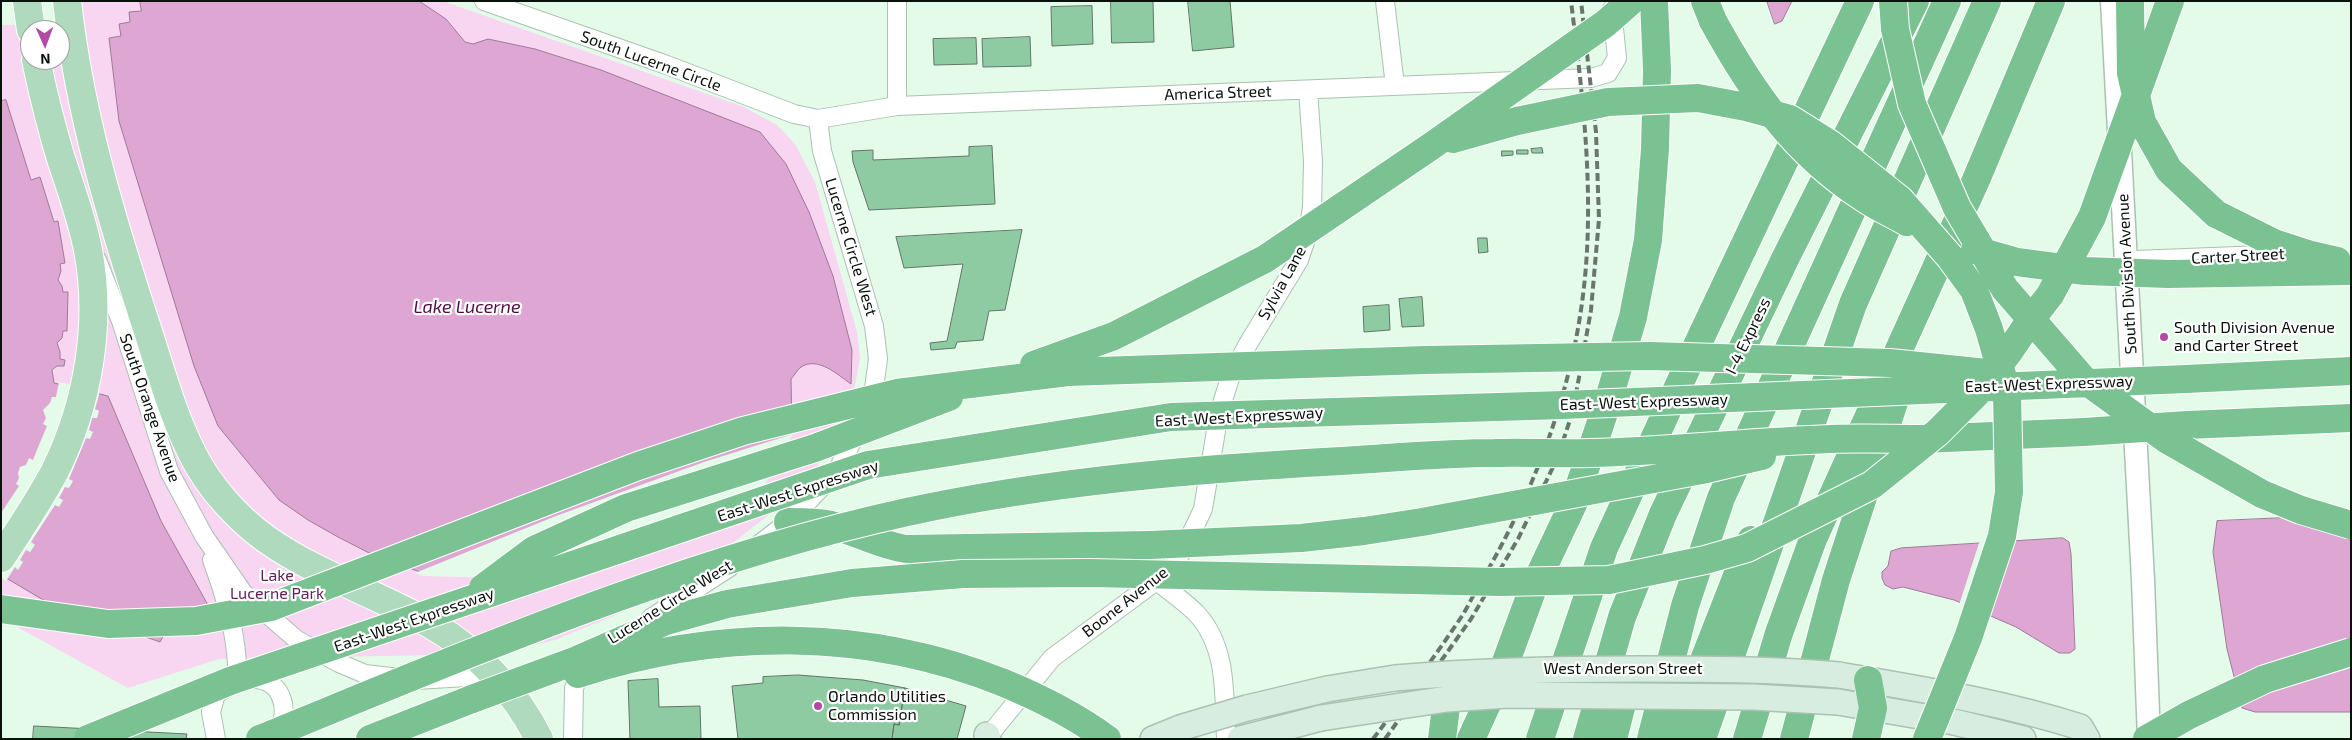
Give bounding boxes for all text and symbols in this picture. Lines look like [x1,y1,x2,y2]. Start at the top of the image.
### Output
north arrow [20,20,70,70]
street label: South Lucerne Circle [578,27,724,95]
text: N [40,51,51,68]
street label: America Street [1164,82,1272,104]
street label: Lucerne Circle West [821,176,881,318]
street label: South Division Avenue [2113,193,2141,355]
street label: Sylvia Lane [1254,243,1310,323]
street label: Carter Street [2191,244,2285,268]
street label: I-4 Express [1721,295,1775,377]
water label: Lake Lucerne [413,296,521,318]
place label: South Division Avenue and Carter Street [2174,318,2335,356]
street label: South Orange Avenue [116,331,184,485]
marker: South Division Avenue and Carter Street [2158,331,2170,343]
street label: East-West Expressway [1965,371,2133,397]
street label: East-West Expressway [1560,389,1728,415]
street label: East-West Expressway [1154,403,1324,431]
street label: East-West Expressway [715,456,881,526]
street label: Lucerne Circle West [604,556,736,648]
street label: Boone Avenue [1078,563,1172,641]
park label: Lake Lucerne Park [230,566,324,604]
street label: East-West Expressway [331,584,497,656]
street label: West Anderson Street [1543,659,1703,679]
place label: Orlando Utilities Commission [828,687,946,725]
marker: Orlando Utilities Commission [812,700,824,712]

